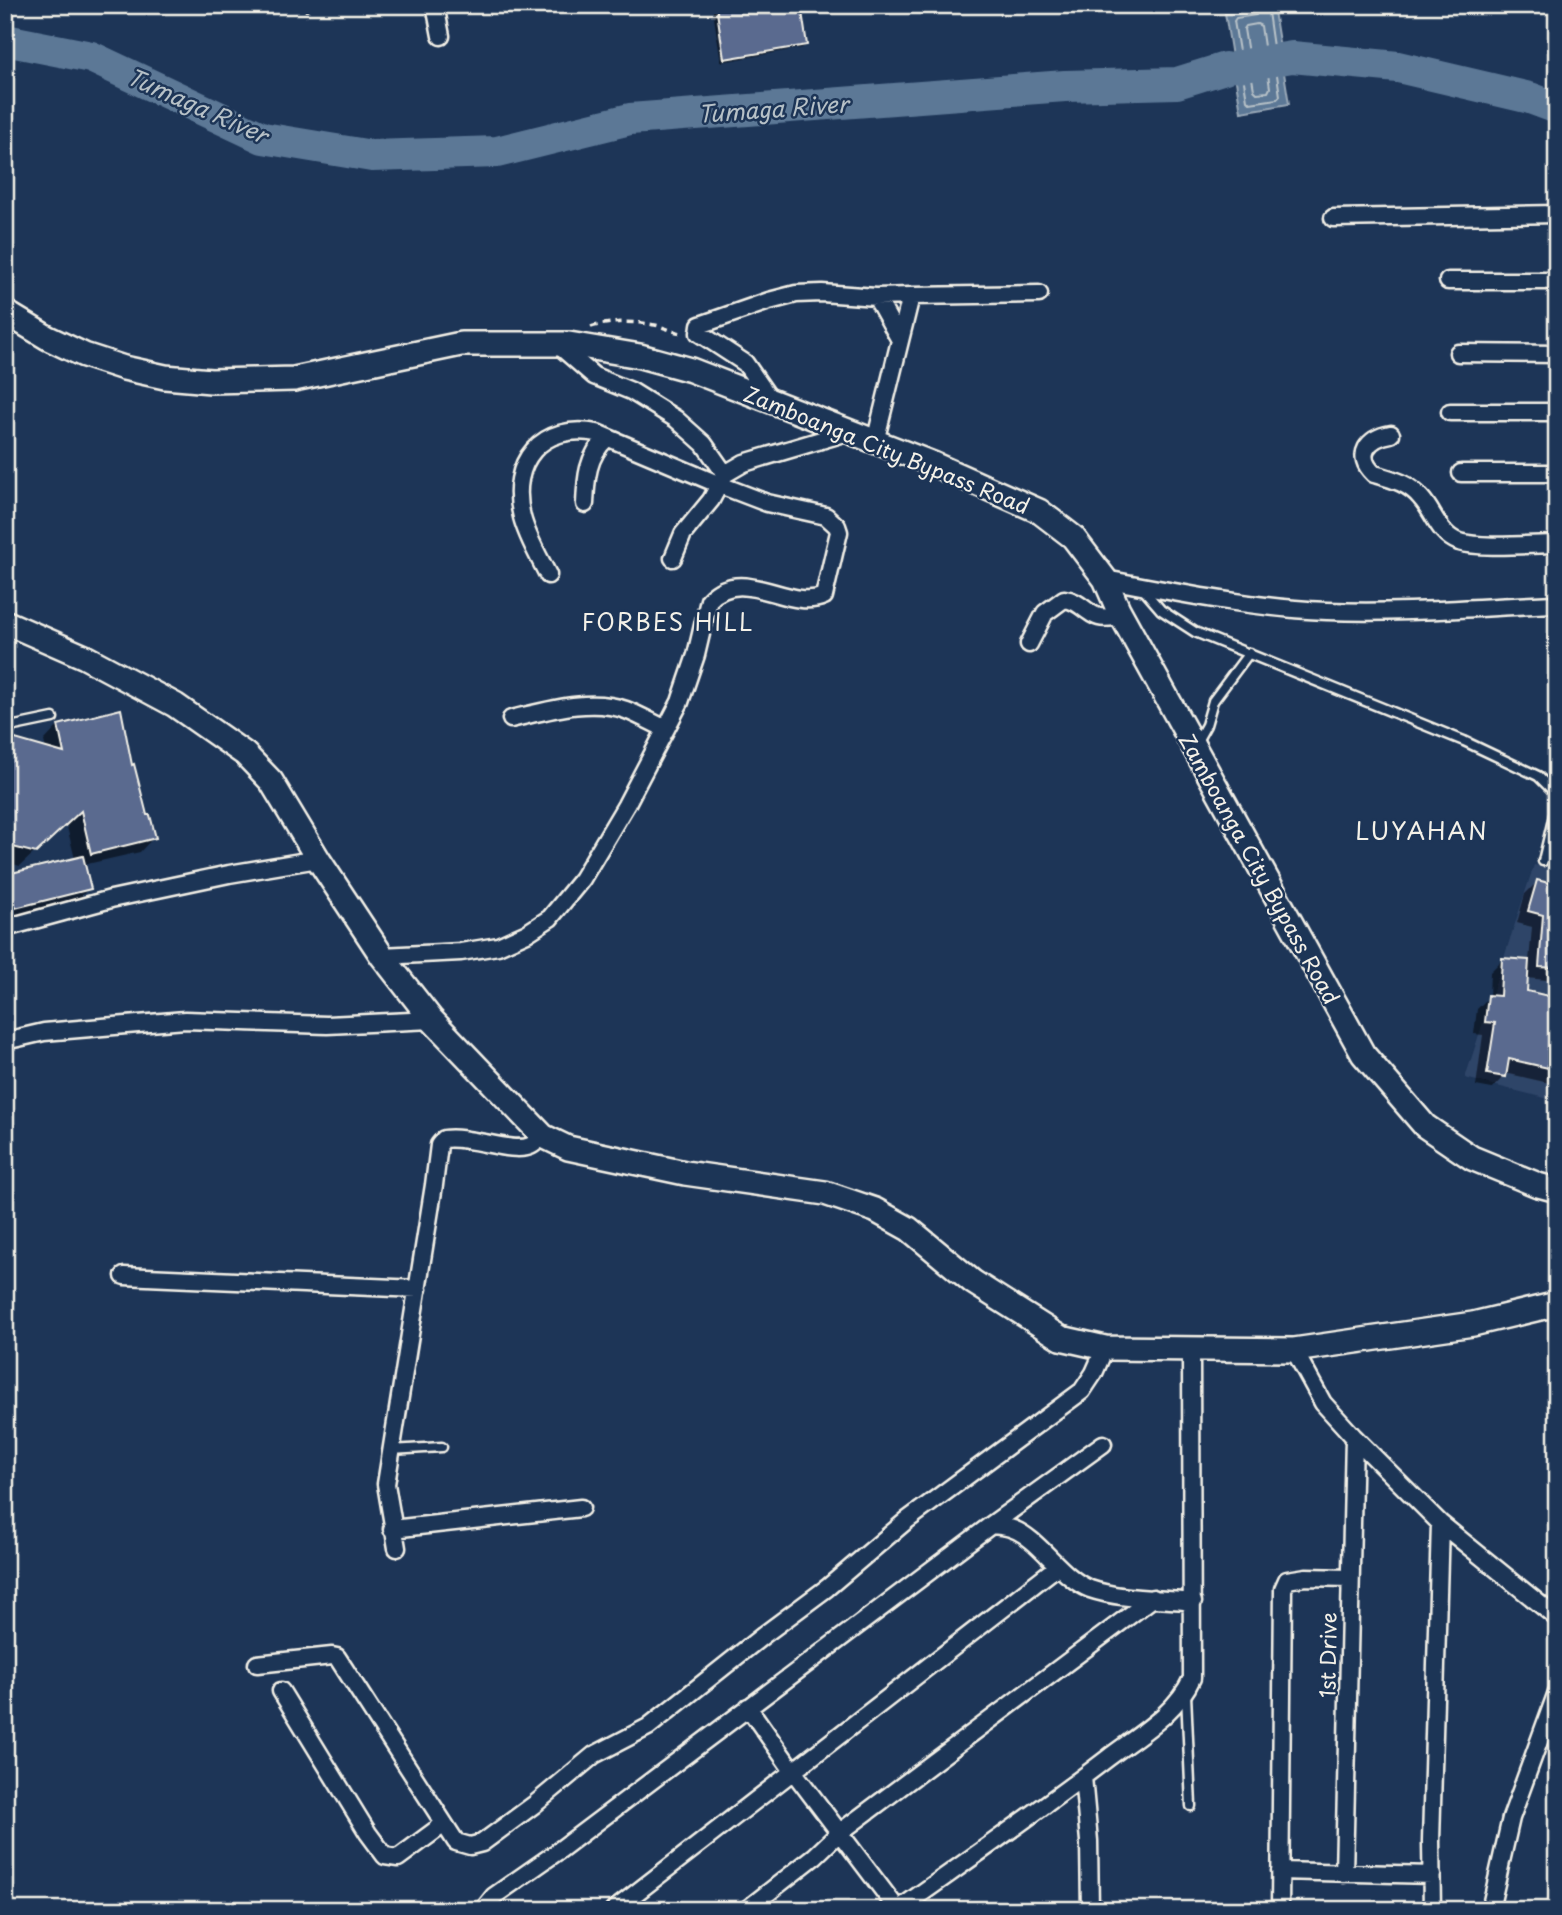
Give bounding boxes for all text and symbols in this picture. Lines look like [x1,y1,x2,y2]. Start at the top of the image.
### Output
water label: Tumaga River [122,58,277,153]
water label: Tumaga River [697,85,853,131]
street label: Zamboanga City Bypass Road [739,377,1035,521]
district label: FORBES HILL [582,604,754,639]
street label: Zamboanga City Bypass Road [1172,727,1348,1009]
district label: LUYAHAN [1355,812,1489,848]
street label: 1st Drive [1310,1612,1344,1698]

